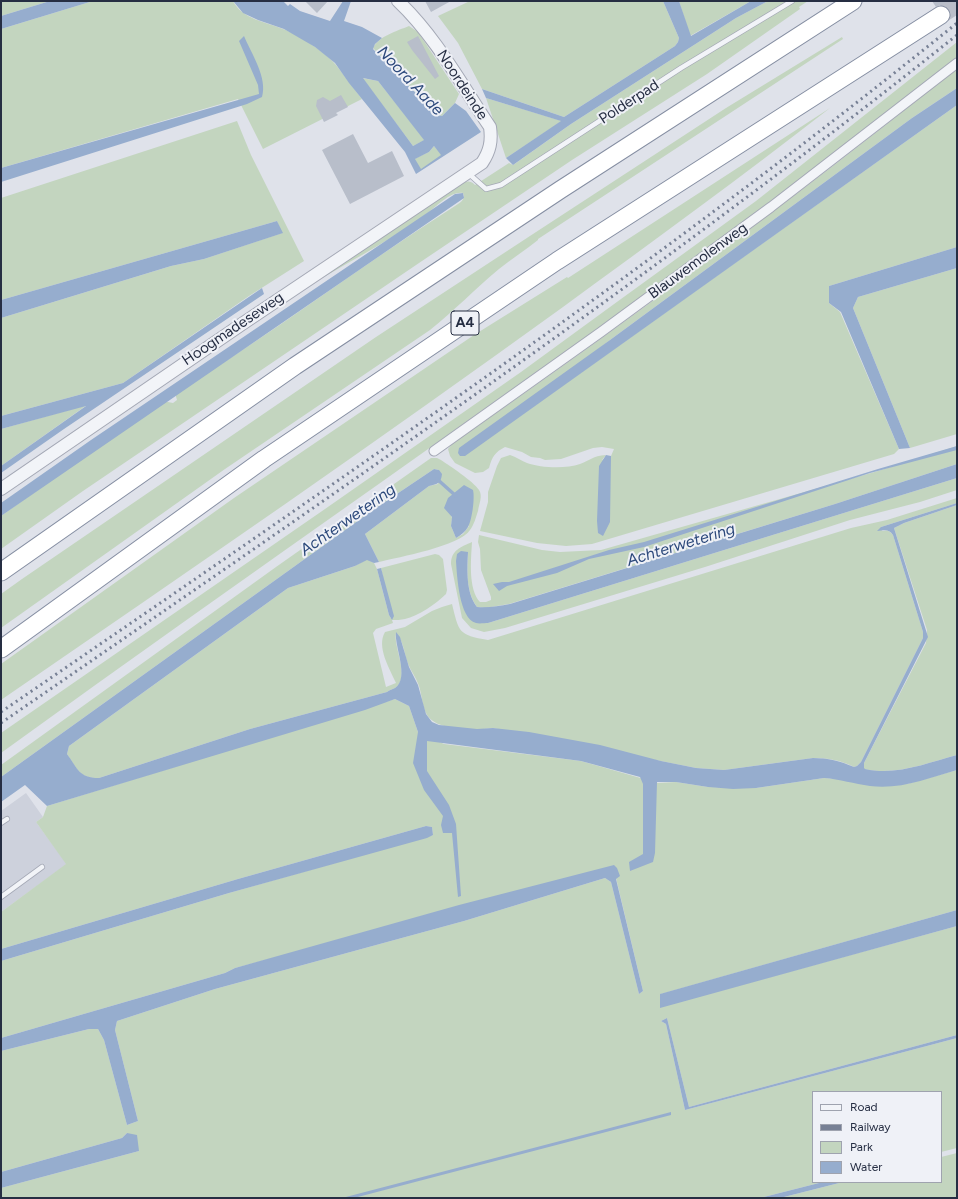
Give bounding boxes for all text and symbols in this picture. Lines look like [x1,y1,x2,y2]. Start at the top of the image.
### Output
water label: Noord Aade [373,42,447,120]
street label: Noordeinde [433,47,491,123]
street label: Polderpad [596,76,662,128]
street label: Blauwemolenweg [645,219,751,303]
street label: Hoogmadeseweg [179,288,287,370]
road number: A4 [451,311,479,335]
water label: Achterwetering [297,480,399,560]
water label: Achterwetering [625,519,737,571]
legend [812,1091,942,1183]
text: Road [850,1100,878,1114]
text: Railway [850,1120,891,1134]
text: Park [850,1140,873,1154]
text: Water [850,1160,882,1174]

